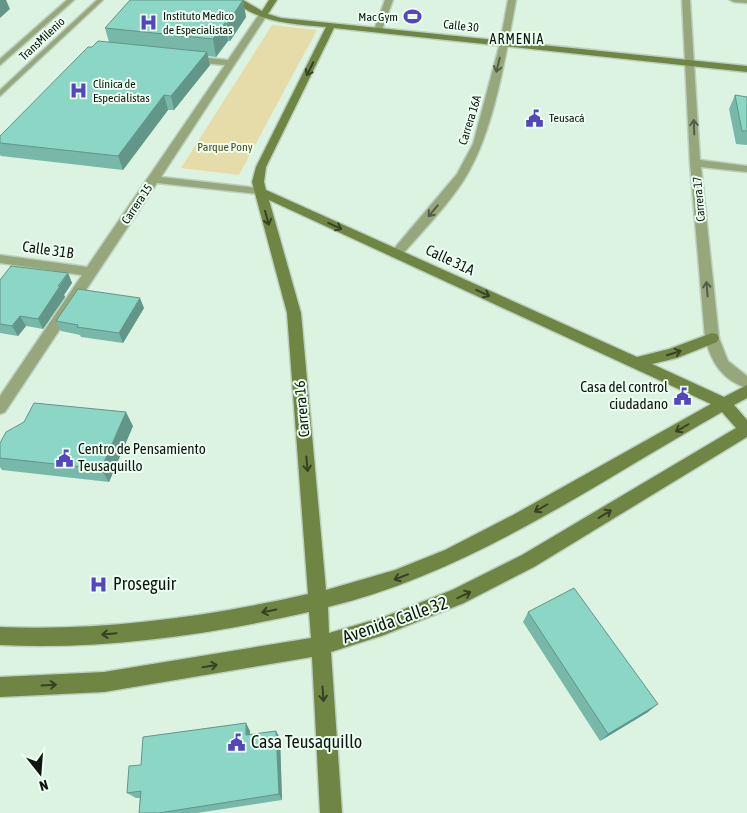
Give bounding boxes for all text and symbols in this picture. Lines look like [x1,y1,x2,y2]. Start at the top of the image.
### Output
sports icon: Mac Gym [402,7,422,27]
place label: Instituto Medico de Especialistas [163,9,235,37]
place label: Mac Gym [358,10,398,24]
hospital icon: Instituto Medico de Especialistas [139,13,159,33]
street label: TransMilenio [16,14,68,64]
street label: Calle 30 [443,17,480,35]
district label: ARMENIA [490,31,544,47]
one-way arrow [493,56,502,72]
one-way arrow [304,61,314,76]
place label: Clínica de Especialistas [93,77,150,105]
hospital icon: Clínica de Especialistas [69,81,89,101]
street label: Carrera 16A [456,93,484,147]
public building icon: Teusacá [525,108,545,128]
place label: Teusacá [549,111,585,125]
one-way arrow [689,120,698,136]
park label: Parque Pony [197,140,253,154]
street label: Carrera 17 [690,175,708,222]
street label: Carrera 15 [119,181,155,227]
one-way arrow [428,204,439,217]
one-way arrow [262,210,272,226]
one-way arrow [327,222,342,231]
street label: Calle 31B [21,237,75,262]
street label: Calle 31A [423,241,478,278]
one-way arrow [702,281,712,297]
one-way arrow [475,289,490,299]
one-way arrow [666,348,682,357]
place label: Casa del control ciudadano [580,378,668,412]
street label: Carrera 16 [291,380,312,438]
public building icon: Casa del control ciudadano [672,386,692,406]
one-way arrow [675,423,690,433]
place label: Centro de Pensamiento Teusaquillo [78,440,206,474]
public building icon: Centro de Pensamiento Teusaquillo [54,448,74,468]
one-way arrow [303,456,312,472]
one-way arrow [533,503,548,513]
one-way arrow [598,509,612,519]
place label: Proseguir [113,573,177,594]
one-way arrow [394,573,409,582]
hospital icon: Proseguir [89,574,109,594]
one-way arrow [456,589,471,599]
street label: Avenida Calle 32 [339,592,450,647]
one-way arrow [262,607,278,617]
one-way arrow [101,629,117,639]
one-way arrow [201,660,217,670]
one-way arrow [40,681,56,690]
one-way arrow [318,686,328,702]
place label: Casa Teusaquillo [251,731,362,752]
public building icon: Casa Teusaquillo [227,732,247,752]
north arrow [15,748,65,798]
text: N [38,777,50,794]

